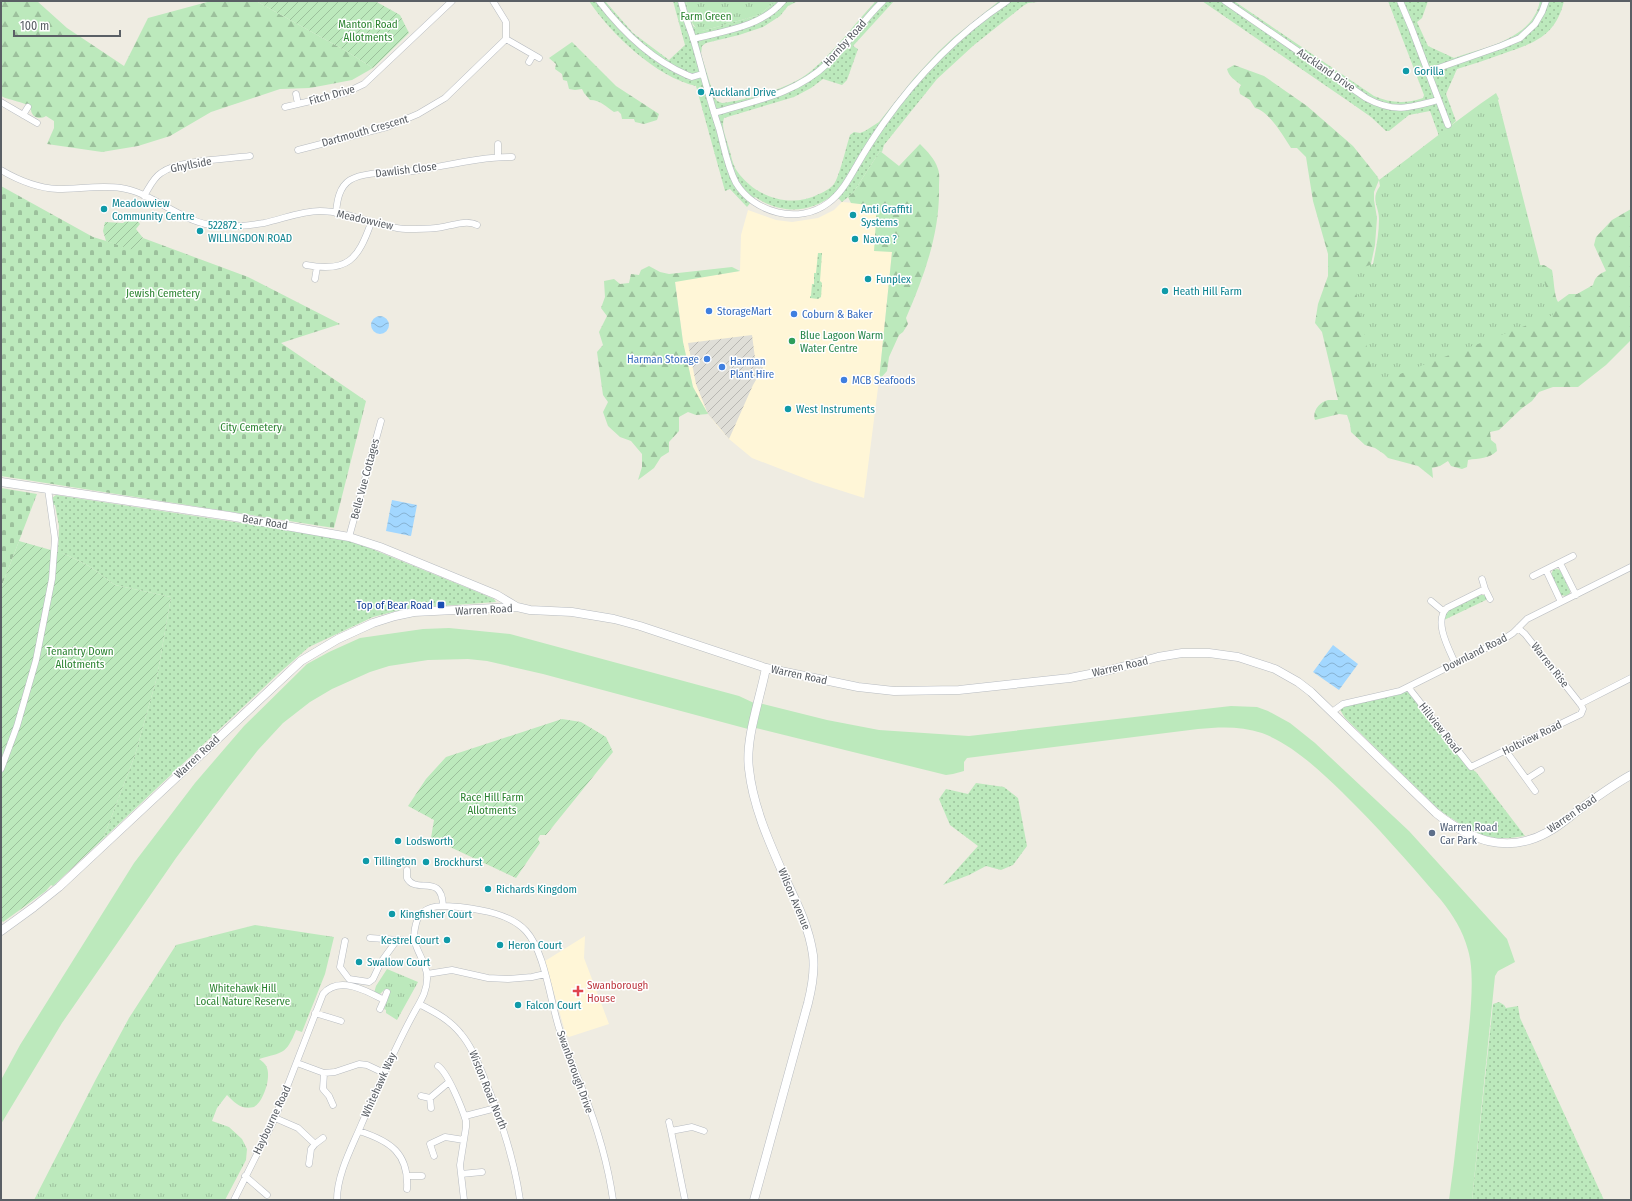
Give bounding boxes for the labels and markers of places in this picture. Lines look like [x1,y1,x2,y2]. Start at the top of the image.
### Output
place label: Gorilla [1414,65,1444,78]
marker: Gorilla [1401,66,1411,76]
place label: Auckland Drive [709,86,776,99]
marker: Auckland Drive [696,87,706,97]
place label: Meadowview Community Centre [112,197,195,223]
place label: Anti Graffiti Systems [861,203,912,229]
marker: Meadowview Community Centre [99,204,109,214]
marker: Anti Graffiti Systems [848,210,858,220]
place label: 522872 : WILLINGDON ROAD [208,219,292,245]
marker: 522872 : WILLINGDON ROAD [195,226,205,236]
place label: Navca ? [863,233,897,246]
marker: Navca ? [850,234,860,244]
place label: Funplex [876,273,911,286]
marker: Funplex [863,274,873,284]
place label: Heath Hill Farm [1173,285,1242,298]
marker: Heath Hill Farm [1160,286,1170,296]
place label: StorageMart [717,305,772,318]
marker: StorageMart [704,306,714,316]
place label: Coburn & Baker [802,308,873,321]
marker: Coburn & Baker [789,309,799,319]
place label: Blue Lagoon Warm Water Centre [800,329,883,355]
marker: Blue Lagoon Warm Water Centre [787,336,797,346]
place label: Harman Storage [627,353,699,366]
marker: Harman Storage [702,354,712,364]
place label: Harman Plant Hire [730,355,774,381]
marker: Harman Plant Hire [717,362,727,372]
place label: MCB Seafoods [852,374,916,387]
marker: MCB Seafoods [839,375,849,385]
place label: West Instruments [796,403,875,416]
marker: West Instruments [783,404,793,414]
place label: Top of Bear Road [357,599,433,612]
marker: Top of Bear Road [436,600,446,610]
place label: Warren Road Car Park [1440,821,1497,847]
marker: Warren Road Car Park [1427,828,1437,838]
place label: Lodsworth [406,835,453,848]
marker: Lodsworth [393,836,403,846]
place label: Tillington [374,855,416,868]
marker: Tillington [361,856,371,866]
place label: Brockhurst [434,856,483,869]
marker: Brockhurst [421,857,431,867]
place label: Richards Kingdom [496,883,577,896]
marker: Richards Kingdom [483,884,493,894]
place label: Kingfisher Court [400,908,472,921]
marker: Kingfisher Court [387,909,397,919]
place label: Kestrel Court [381,934,439,947]
marker: Kestrel Court [442,935,452,945]
place label: Heron Court [508,939,563,952]
marker: Heron Court [495,940,505,950]
place label: Swallow Court [367,956,431,969]
marker: Swallow Court [354,957,364,967]
place label: Swanborough House [587,979,648,1005]
marker: Swanborough House [572,985,584,997]
place label: Falcon Court [526,999,582,1012]
marker: Falcon Court [513,1000,523,1010]

